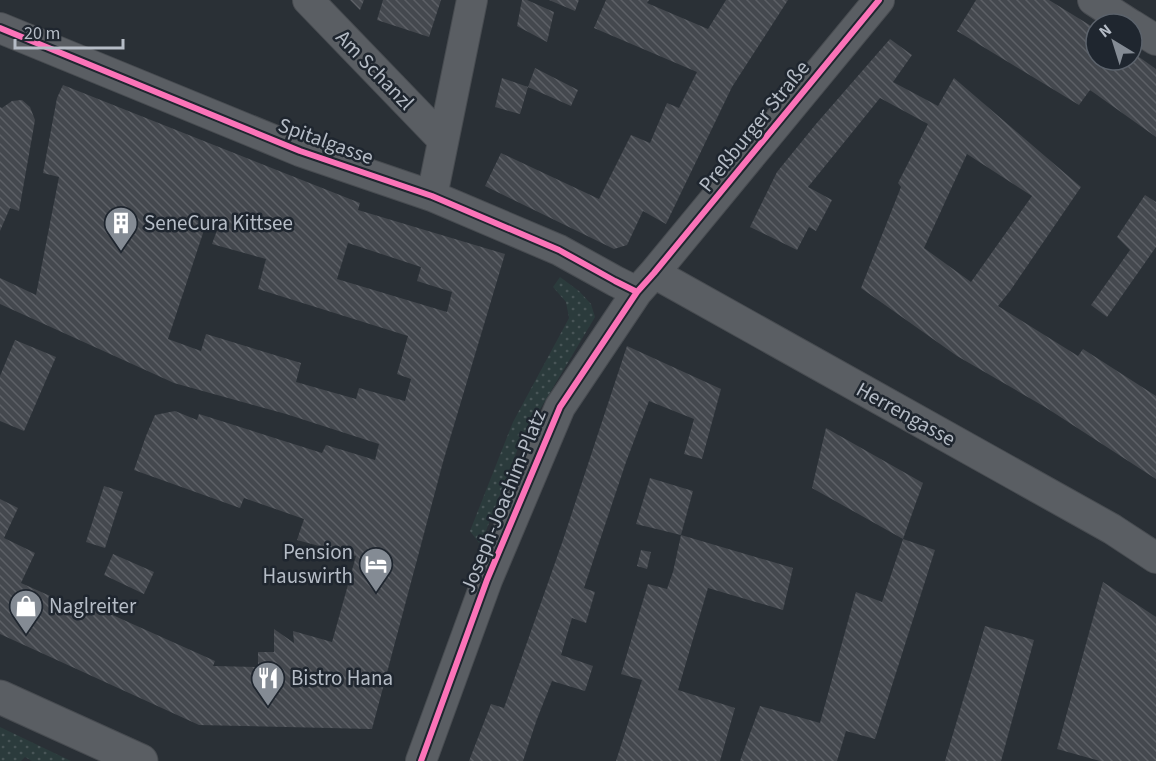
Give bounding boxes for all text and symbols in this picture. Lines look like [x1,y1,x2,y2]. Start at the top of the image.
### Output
scale bar [15,12,123,50]
north arrow [1084,12,1144,72]
text: N [1094,19,1116,43]
text: 20 m [24,21,60,46]
street label: Am Schanzl [329,23,421,117]
street label: Preßburger Straße [692,54,816,198]
street label: Spitalgasse [274,110,378,172]
building icon: SeneCura Kittsee [103,205,139,252]
place label: SeneCura Kittsee [144,208,293,238]
street label: Herrengasse [851,374,961,454]
street label: Joseph-Joachim-Platz [453,405,553,597]
place label: Pension Hauswirth [262,537,353,591]
hotel icon: Pension Hauswirth [358,546,394,593]
shop icon: Naglreiter [8,588,44,635]
place label: Naglreiter [49,591,137,621]
restaurant icon: Bistro Hana [250,660,286,707]
place label: Bistro Hana [291,663,393,693]

